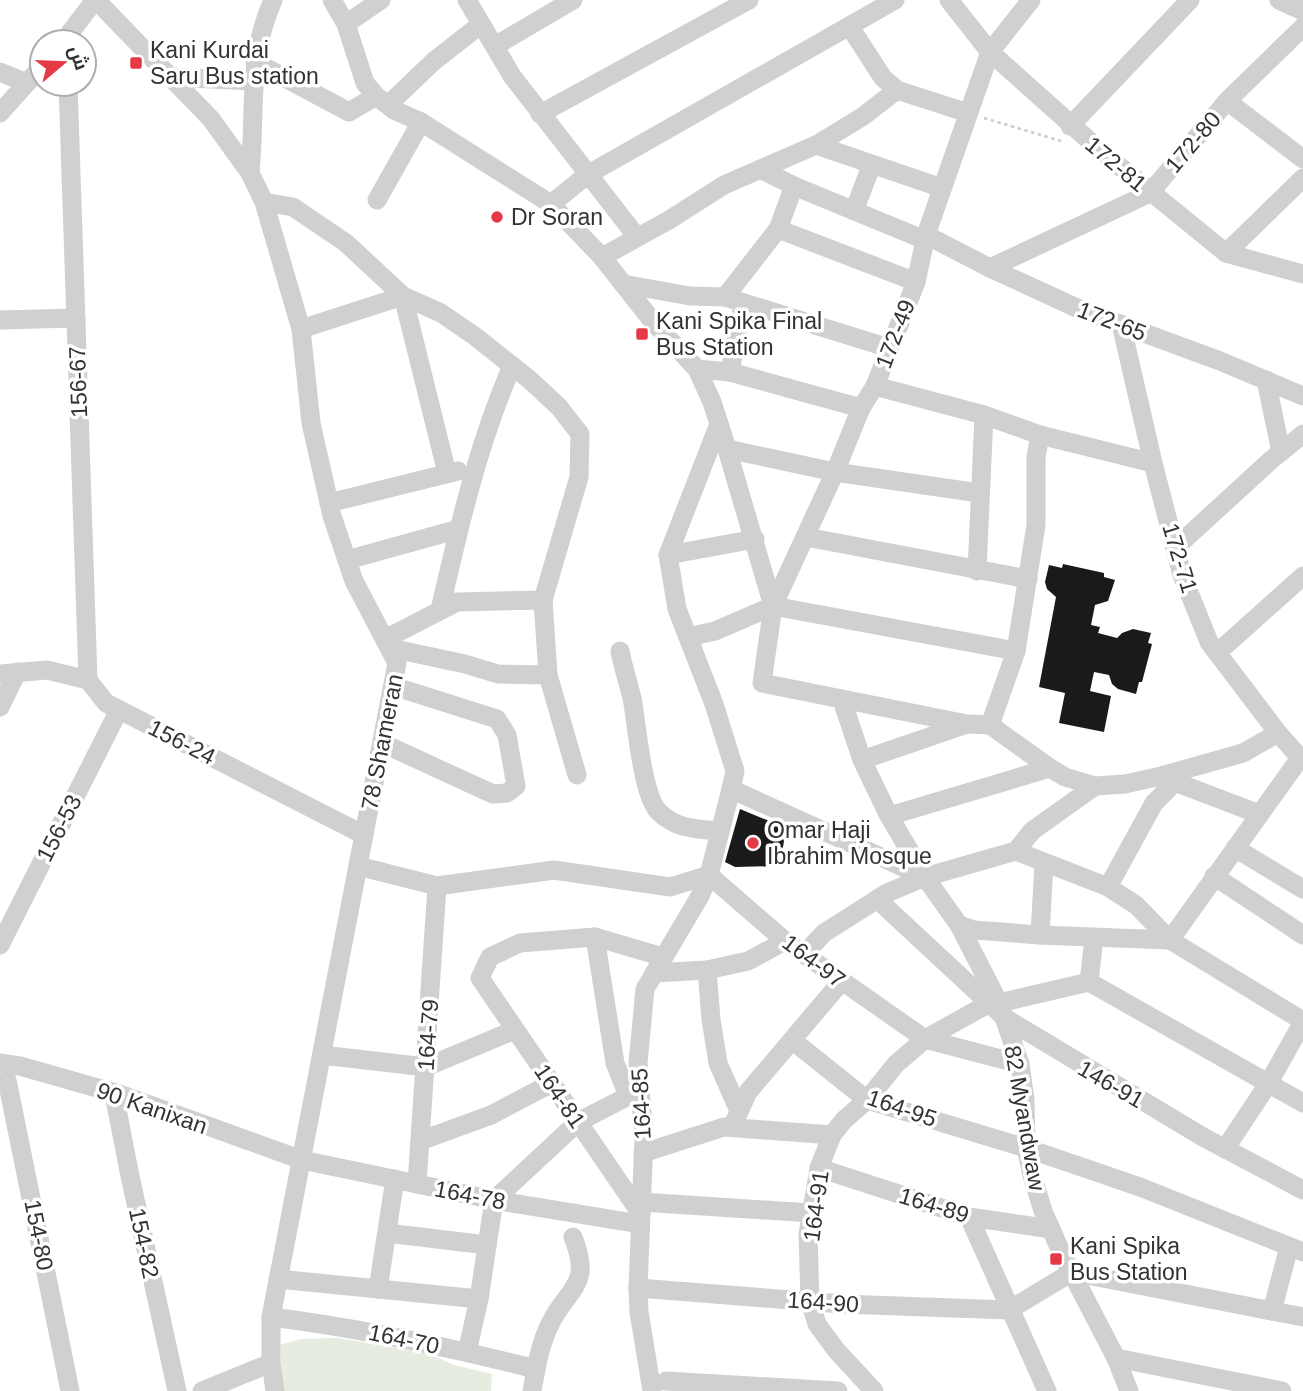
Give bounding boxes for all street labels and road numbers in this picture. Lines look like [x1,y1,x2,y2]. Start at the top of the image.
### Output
street label: 172-80 [1160,106,1226,178]
street label: 172-81 [1080,131,1152,197]
street label: 172-49 [870,296,920,372]
street label: 172-65 [1074,296,1150,346]
street label: 156-67 [64,346,92,418]
street label: 172-71 [1157,520,1203,596]
street label: 78 Shameran [356,672,408,812]
street label: 156-24 [144,714,220,770]
street label: 156-53 [31,790,87,866]
street label: 164-97 [778,929,850,993]
street label: 164-79 [413,998,443,1072]
street label: 82 Myandwaw [999,1043,1051,1193]
street label: 146-91 [1073,1055,1149,1113]
street label: 164-81 [529,1059,591,1133]
street label: 164-85 [626,1068,656,1140]
street label: 90 Kanixan [93,1077,211,1139]
street label: 164-95 [864,1084,940,1132]
street label: 164-91 [798,1169,834,1243]
street label: 164-78 [432,1175,508,1215]
street label: 164-89 [896,1182,972,1228]
street label: 154-80 [19,1197,59,1273]
street label: 154-82 [124,1205,164,1281]
street label: 164-90 [786,1287,860,1317]
street label: 164-70 [366,1319,442,1359]

